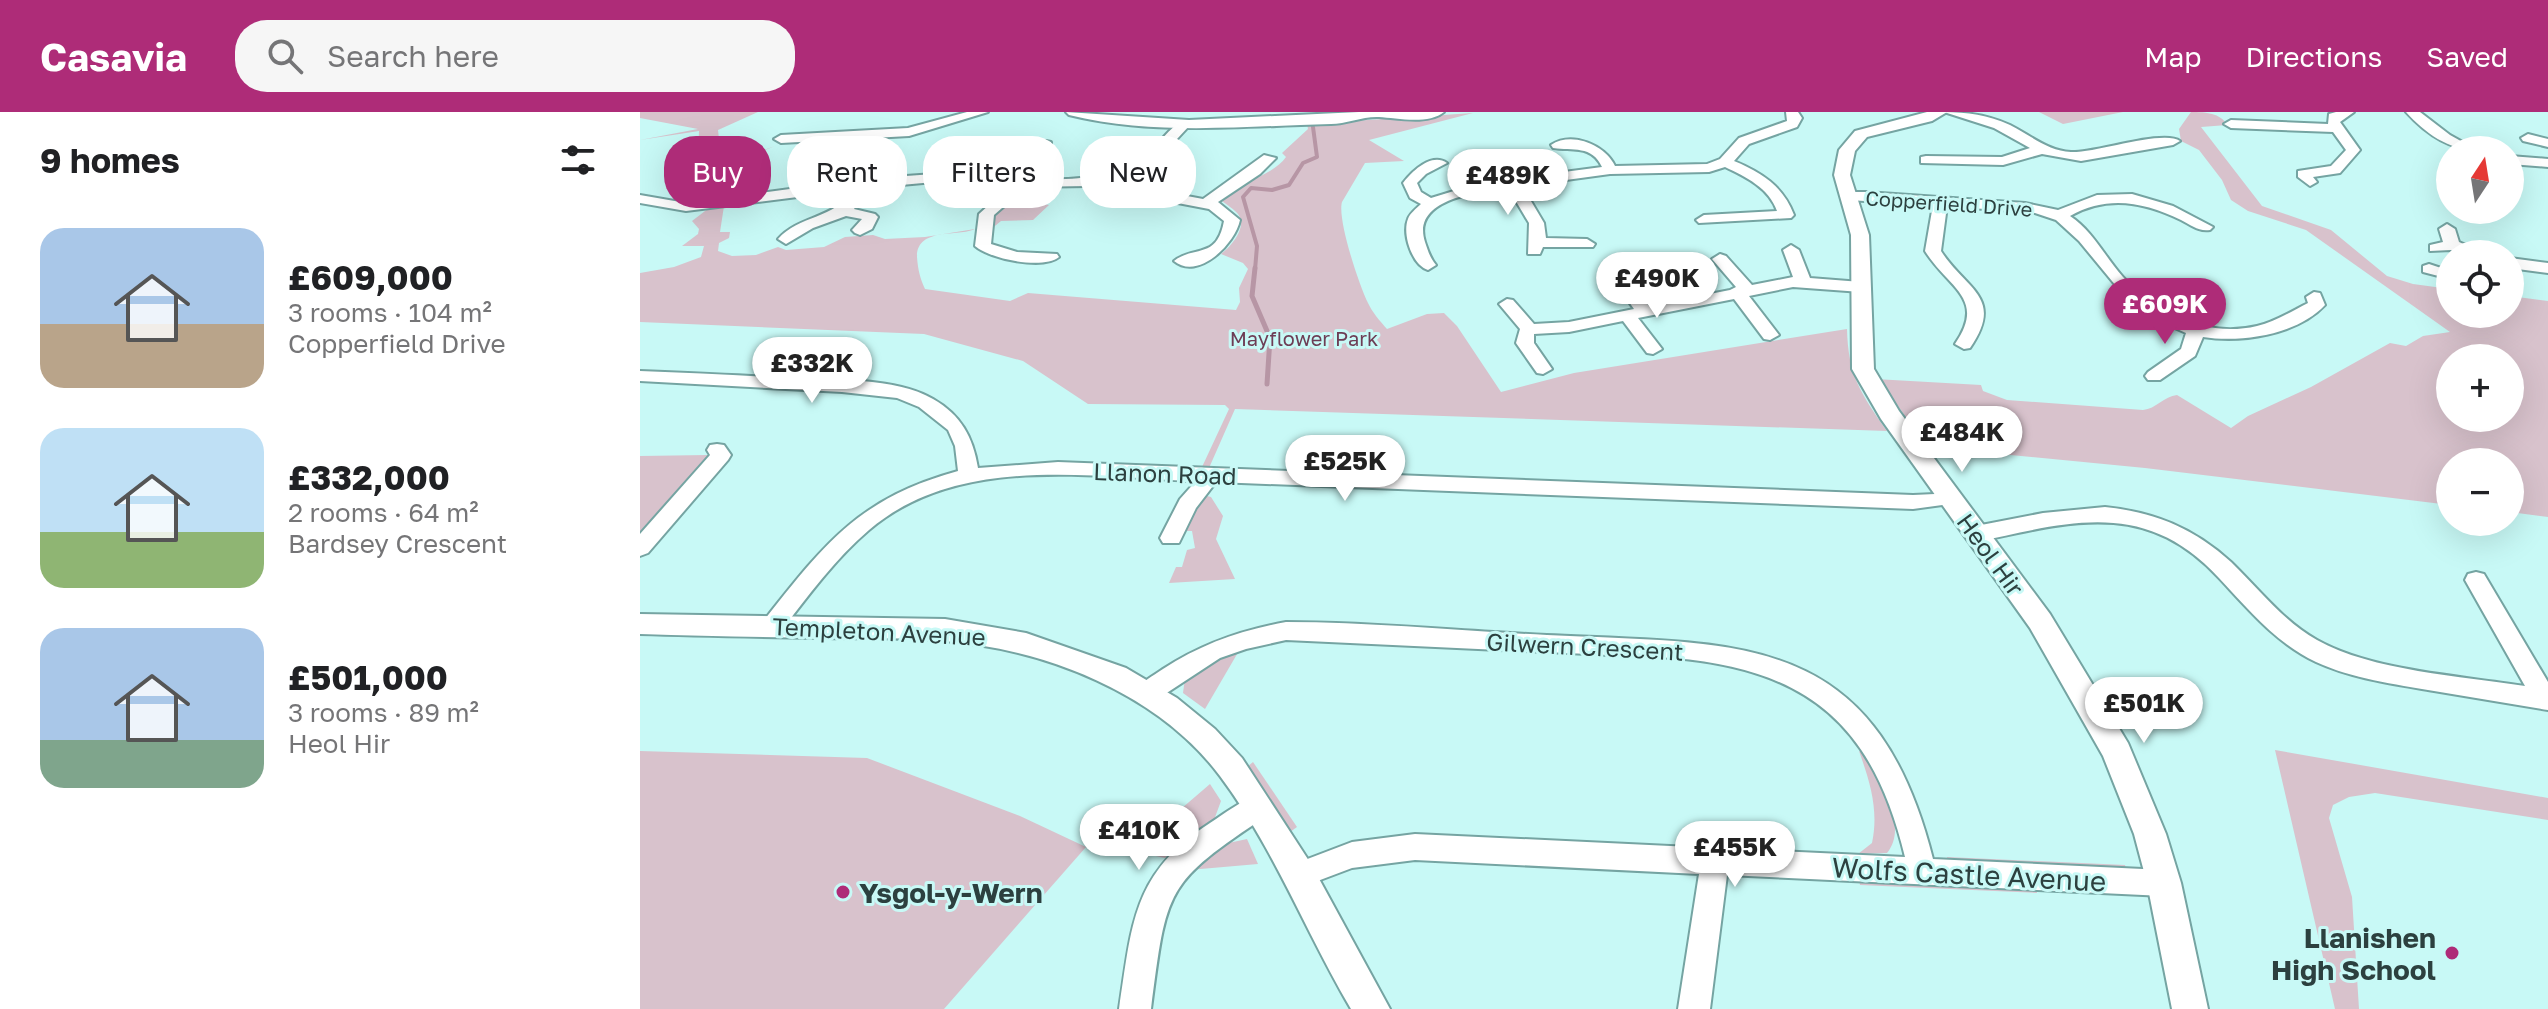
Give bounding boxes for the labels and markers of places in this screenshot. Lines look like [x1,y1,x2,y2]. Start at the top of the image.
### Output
pin: £489K [1452,149,1564,217]
pin: £490K [1601,252,1713,320]
pin: £609K [2109,278,2221,346]
pin: £332K [756,337,868,405]
pin: £484K [1906,406,2018,474]
pin: £525K [1289,435,1401,503]
pin: £501K [2088,677,2200,745]
pin: £410K [1083,804,1195,872]
pin: £455K [1679,821,1791,889]
place label: Ysgol-y-Wern [859,876,1043,909]
marker: Ysgol-y-Wern [834,883,852,901]
place label: Llanishen High School [2271,921,2436,986]
marker: Llanishen High School [2443,944,2461,962]

